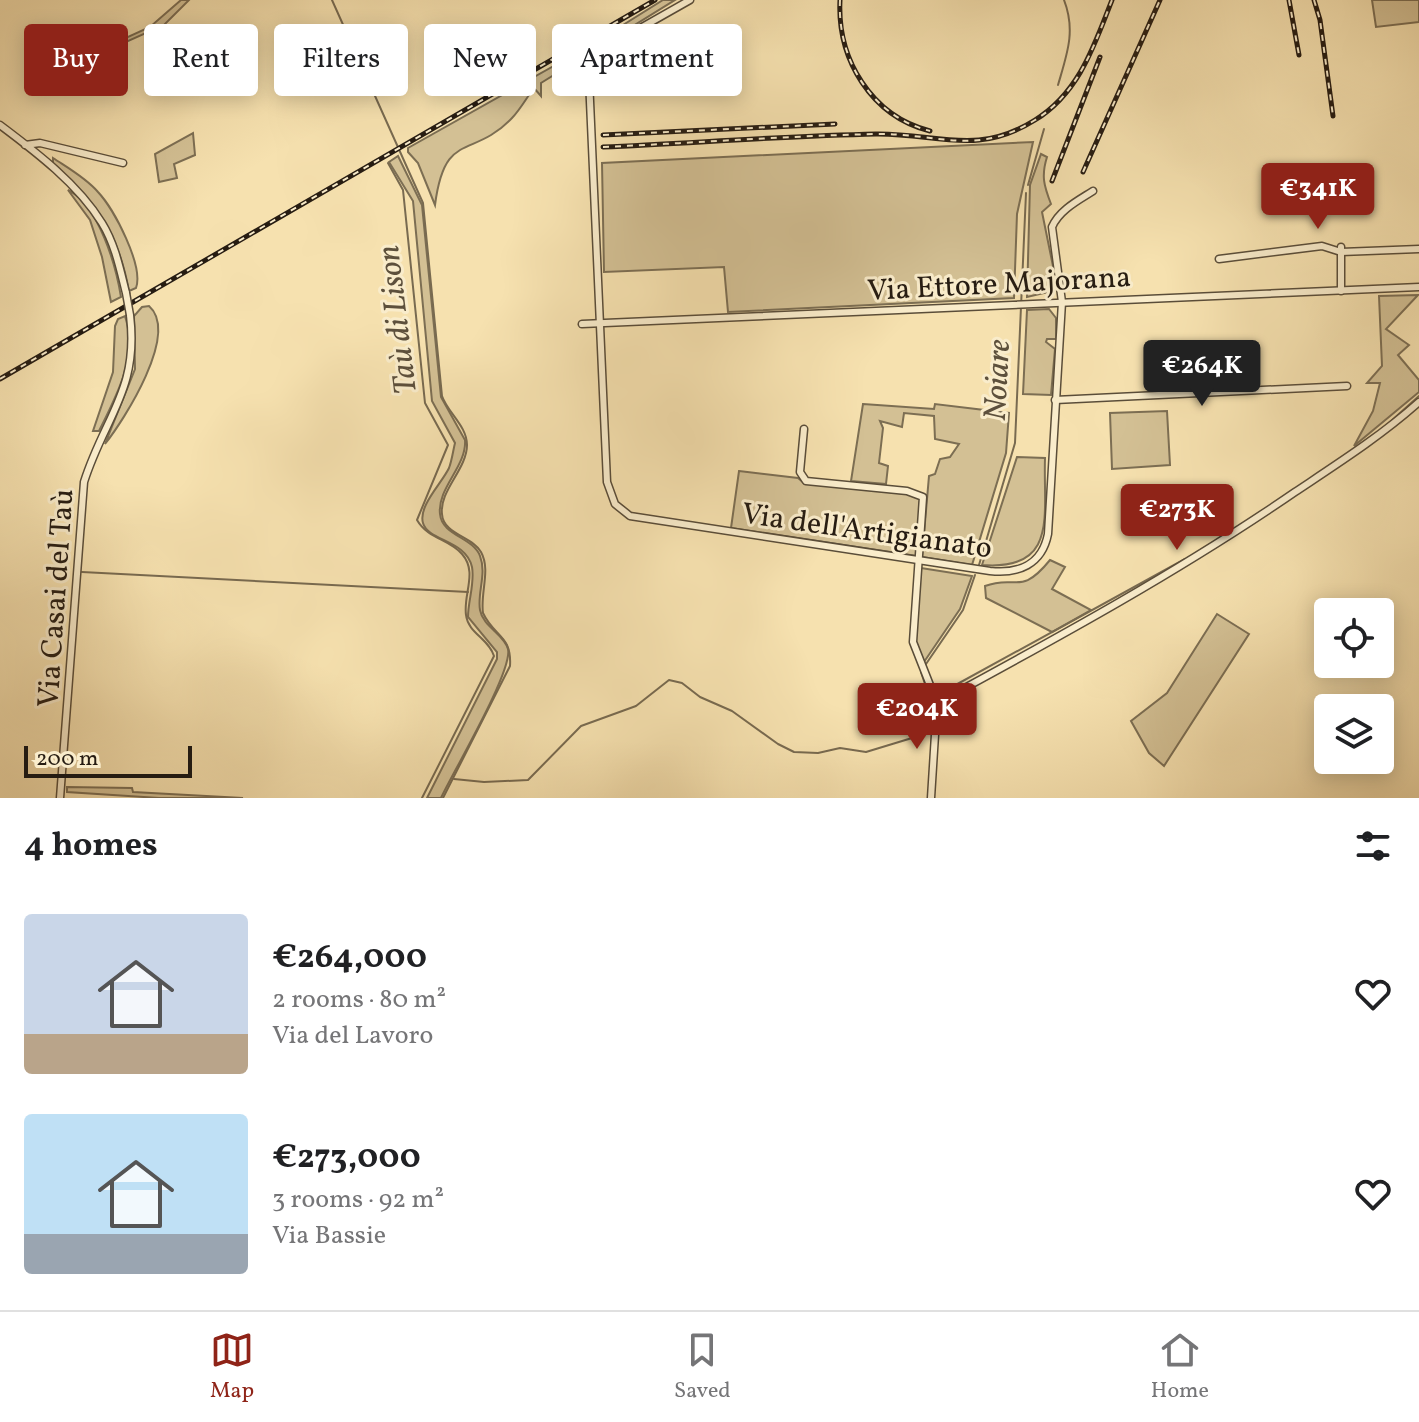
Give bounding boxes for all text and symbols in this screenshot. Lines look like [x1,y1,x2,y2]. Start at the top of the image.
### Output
chip: Buy [24,24,128,96]
chip: Rent [144,24,258,96]
chip: Filters [274,24,408,96]
chip: New [424,24,536,96]
chip: Apartment [552,24,742,96]
pin: €341K [1262,163,1374,231]
text: €341K [1279,171,1357,207]
water label: Taù di Lison [368,242,430,397]
street label: Via Ettore Majorana [866,257,1132,313]
water label: Noiare [975,338,1023,422]
pin: €264K [1146,340,1258,408]
text: €264K [1161,348,1243,384]
pin: €273K [1121,484,1233,552]
street label: Via Casai del Taù [28,487,86,709]
text: €273K [1139,492,1215,528]
street label: Via dell'Artigianato [739,494,995,570]
map controls [1314,598,1394,774]
button: locate [1314,598,1394,678]
pin: €204K [861,683,973,751]
text: €204K [876,691,958,727]
button: layers [1314,694,1394,774]
scale bar [24,742,192,778]
text: 200 m [36,744,98,775]
text: 4 homes [24,823,158,870]
icon: filters [1351,824,1395,868]
text: €264,000 [272,935,427,982]
icon: home [88,946,184,1042]
icon: heart [1351,972,1395,1016]
text: 2 rooms · 80 m² [272,982,446,1018]
text: Via del Lavoro [272,1018,433,1054]
text: €273,000 [272,1135,421,1182]
icon: home [88,1146,184,1242]
icon: heart [1351,1172,1395,1216]
text: 3 rooms · 92 m² [272,1182,444,1218]
text: Via Bassie [272,1218,386,1254]
tab: Map [210,1328,254,1407]
tab: Saved [674,1328,731,1407]
tab: Home [1151,1328,1209,1407]

